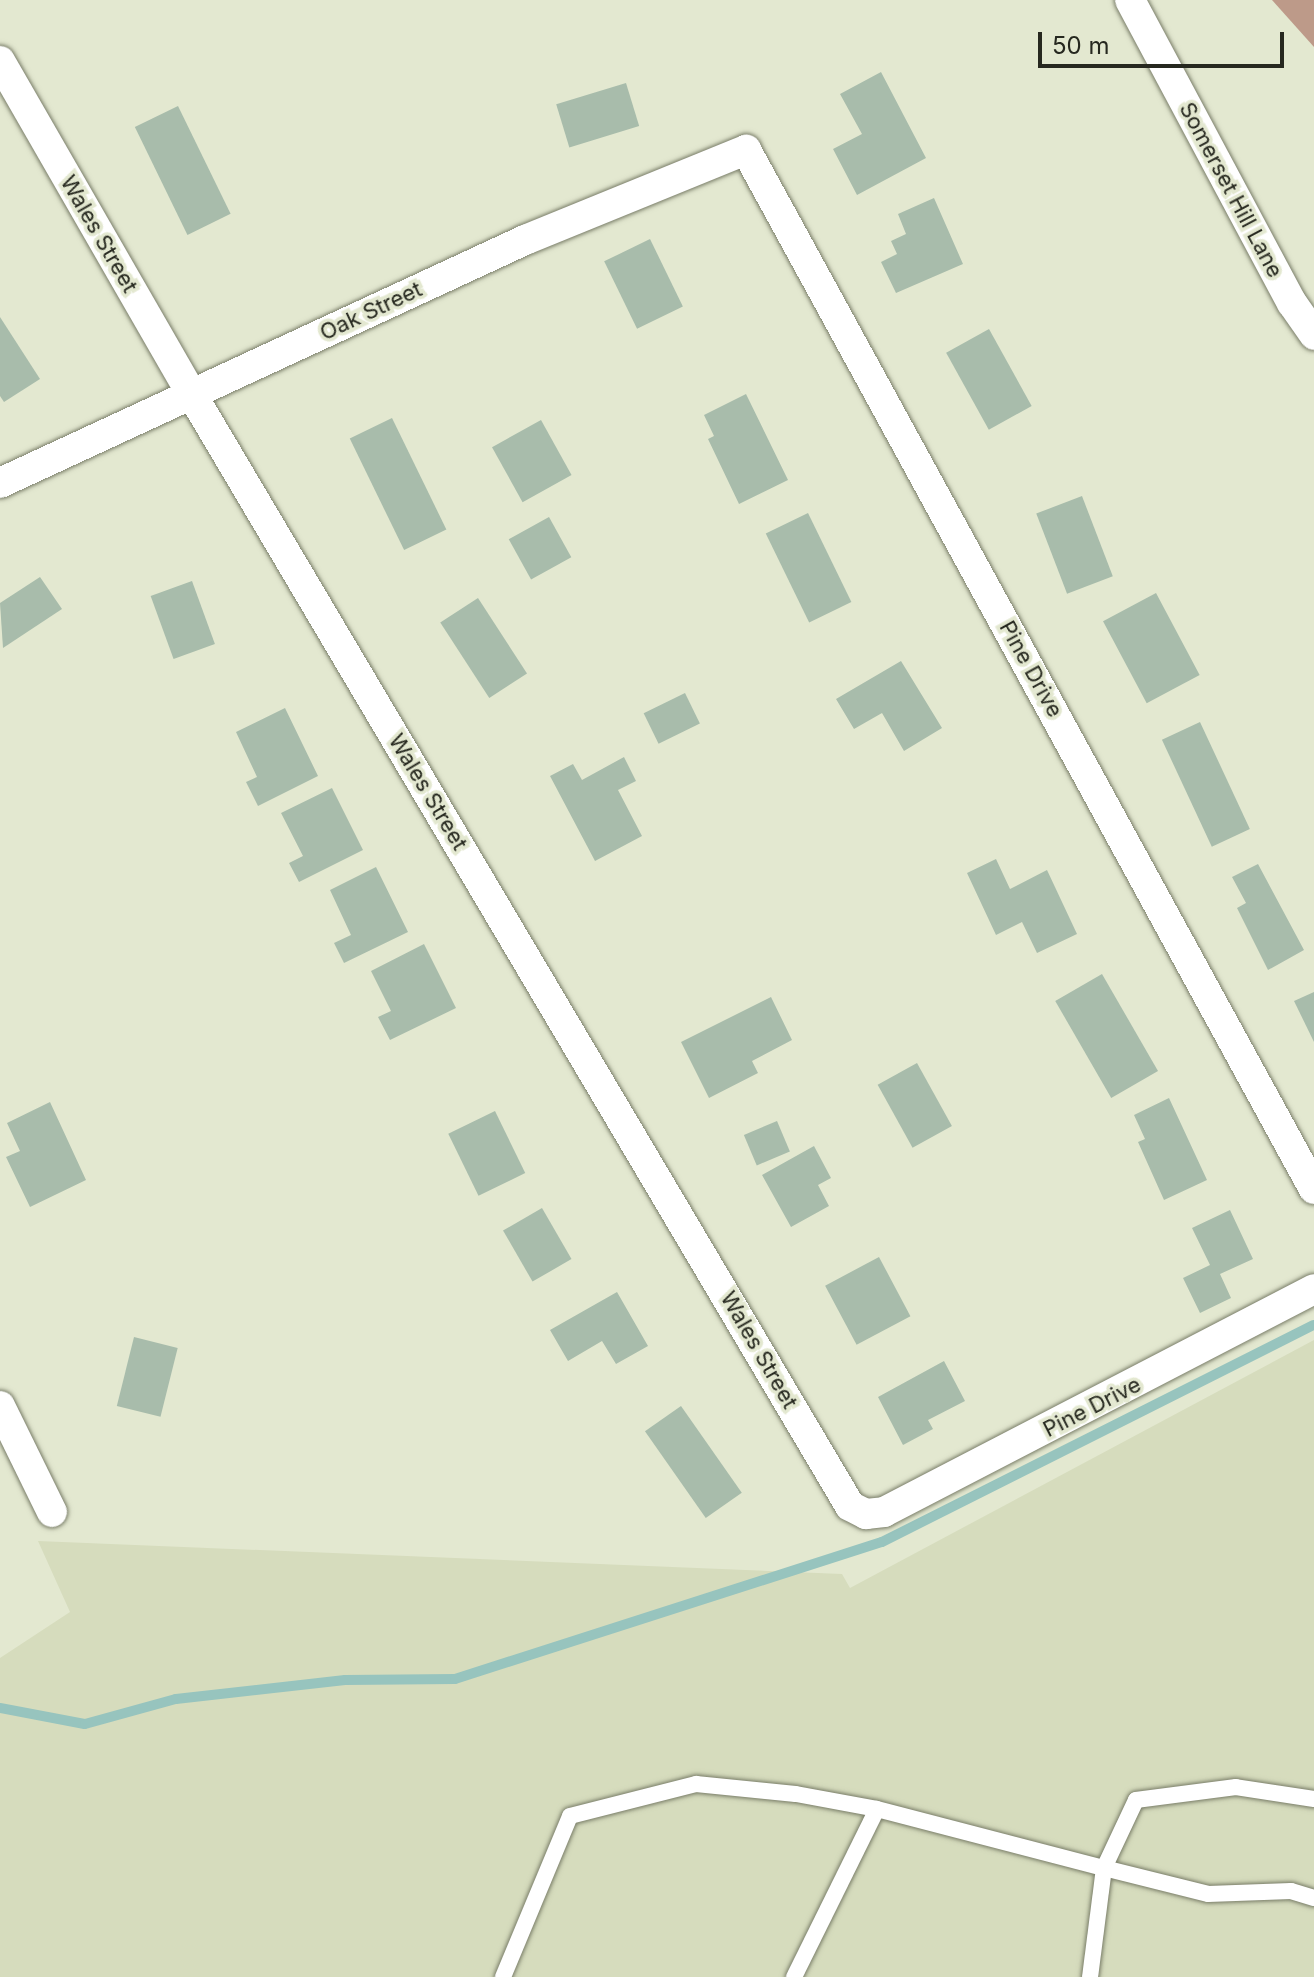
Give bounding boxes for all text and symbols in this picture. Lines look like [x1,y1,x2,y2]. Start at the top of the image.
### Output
scale bar [1042,16,1288,66]
text: 50 m [1052,31,1110,60]
street label: Somerset Hill Lane [1174,98,1288,282]
street label: Wales Street [55,171,143,297]
street label: Oak Street [316,276,426,346]
street label: Pine Drive [994,616,1068,722]
street label: Wales Street [383,729,473,855]
street label: Wales Street [715,1287,803,1413]
street label: Pine Drive [1039,1371,1145,1443]

